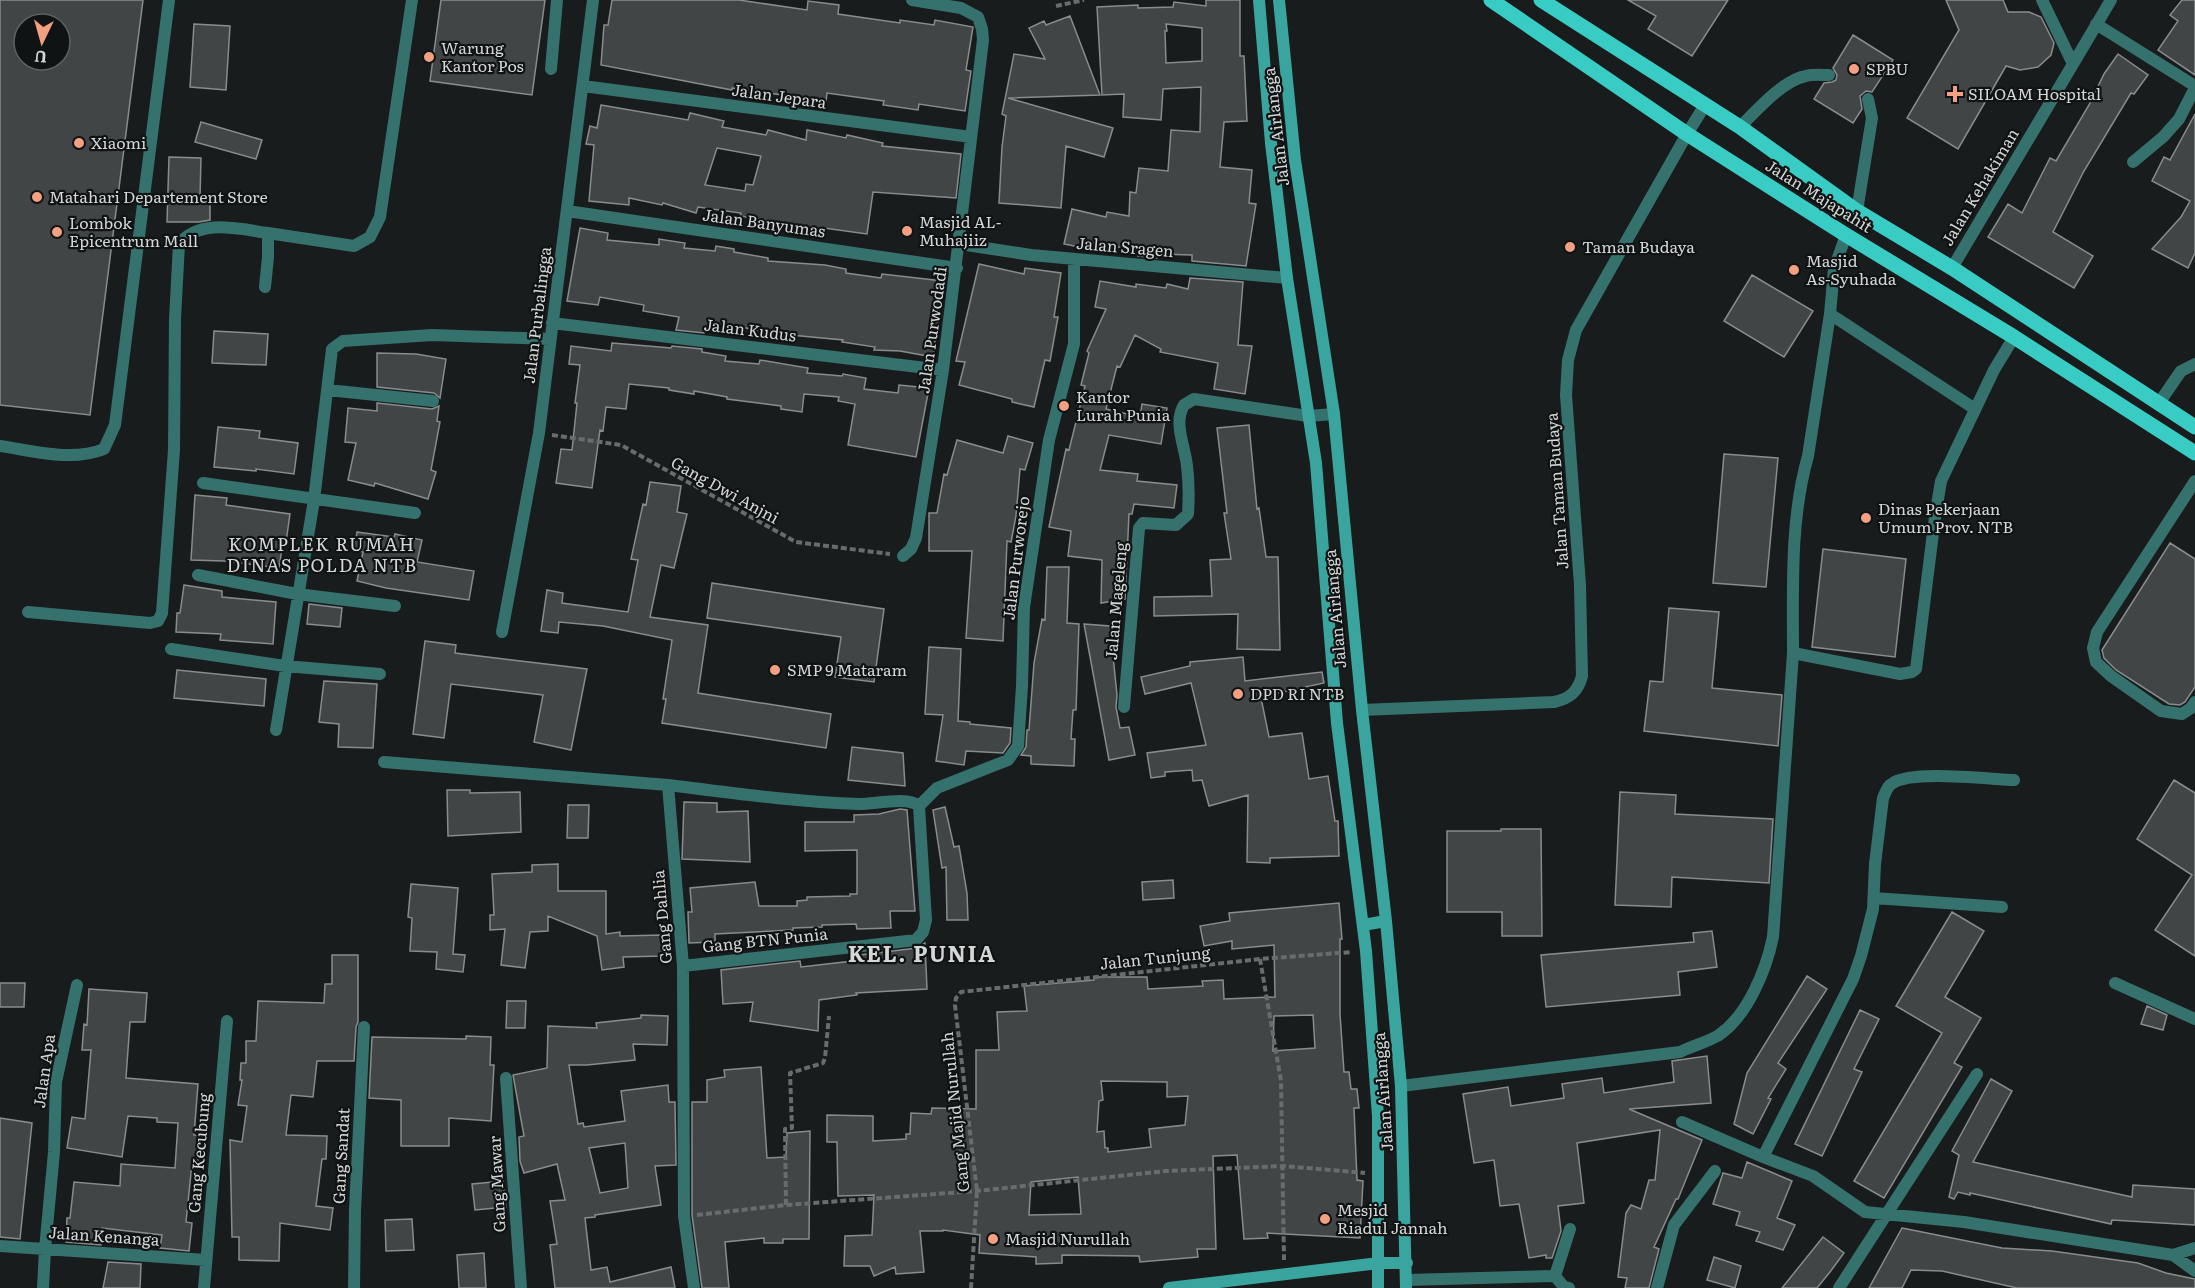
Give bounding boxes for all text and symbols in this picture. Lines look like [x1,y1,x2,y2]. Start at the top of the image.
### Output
north arrow [12,12,72,72]
place label: Warung Kantor Pos [441,35,524,77]
text: U [33,45,48,70]
marker: Warung Kantor Pos [422,50,436,64]
place label: SPBU [1866,56,1909,80]
marker: SPBU [1847,62,1861,76]
street label: Jalan Airlangga [1256,66,1294,188]
street label: Jalan Jepara [730,76,828,114]
place label: SILOAM Hospital [1968,81,2101,105]
marker: SILOAM Hospital [1946,85,1964,103]
street label: Jalan Kehakiman [1935,123,2024,250]
place label: Xiaomi [91,130,146,154]
marker: Xiaomi [72,136,86,150]
street label: Jalan Majapahit [1761,153,1878,238]
place label: Matahari Departement Store [49,184,268,208]
marker: Matahari Departement Store [30,190,44,204]
street label: Jalan Banyumas [701,202,827,243]
place label: Masjid AL- Muhajiiz [919,209,1001,251]
place label: Lombok Epicentrum Mall [69,210,198,252]
marker: Masjid AL- Muhajiiz [900,224,914,238]
marker: Lombok Epicentrum Mall [50,225,64,239]
street label: Jalan Sragen [1075,230,1175,262]
place label: Taman Budaya [1582,234,1695,258]
marker: Taman Budaya [1563,240,1577,254]
street label: Jalan Purbalingga [516,245,556,385]
place label: Masjid As-Syuhada [1806,248,1897,290]
marker: Masjid As-Syuhada [1787,263,1801,277]
street label: Jalan Purwodadi [910,265,952,395]
street label: Jalan Kudus [703,311,798,347]
place label: Kantor Lurah Punia [1076,384,1171,426]
marker: Kantor Lurah Punia [1057,399,1071,413]
street label: Jalan Taman Budaya [1539,411,1573,570]
street label: Gang Dwi Anjni [667,449,784,529]
street label: Jalan Purworejo [996,495,1035,621]
place label: Dinas Pekerjaan Umum Prov. NTB [1878,496,2013,538]
marker: Dinas Pekerjaan Umum Prov. NTB [1859,511,1873,525]
district label: KOMPLEK RUMAH DINAS POLDA NTB [226,530,418,578]
street label: Jalan Mageleng [1098,541,1132,661]
street label: Jalan Airlangga [1317,548,1351,670]
place label: SMP 9 Mataram [787,657,908,681]
marker: SMP 9 Mataram [768,663,782,677]
place label: DPD RI NTB [1250,681,1344,705]
marker: DPD RI NTB [1231,687,1245,701]
street label: Gang Dahlia [645,869,677,965]
street label: Gang BTN Punia [701,920,829,958]
district label: KEL. PUNIA [848,936,996,969]
street label: Jalan Tunjung [1098,939,1211,975]
street label: Gang Majid Nurullah [934,1030,974,1193]
street label: Jalan Airlangga [1366,1031,1398,1153]
street label: Jalan Apa [26,1032,60,1109]
street label: Gang Kecubung [181,1092,215,1214]
street label: Gang Sandat [326,1107,355,1204]
street label: Gang Mawar [481,1135,511,1233]
place label: Mesjid Riadul Jannah [1337,1197,1448,1239]
marker: Mesjid Riadul Jannah [1318,1212,1332,1226]
street label: Jalan Kenanga [48,1219,161,1251]
place label: Masjid Nurullah [1005,1226,1131,1250]
marker: Masjid Nurullah [986,1232,1000,1246]

